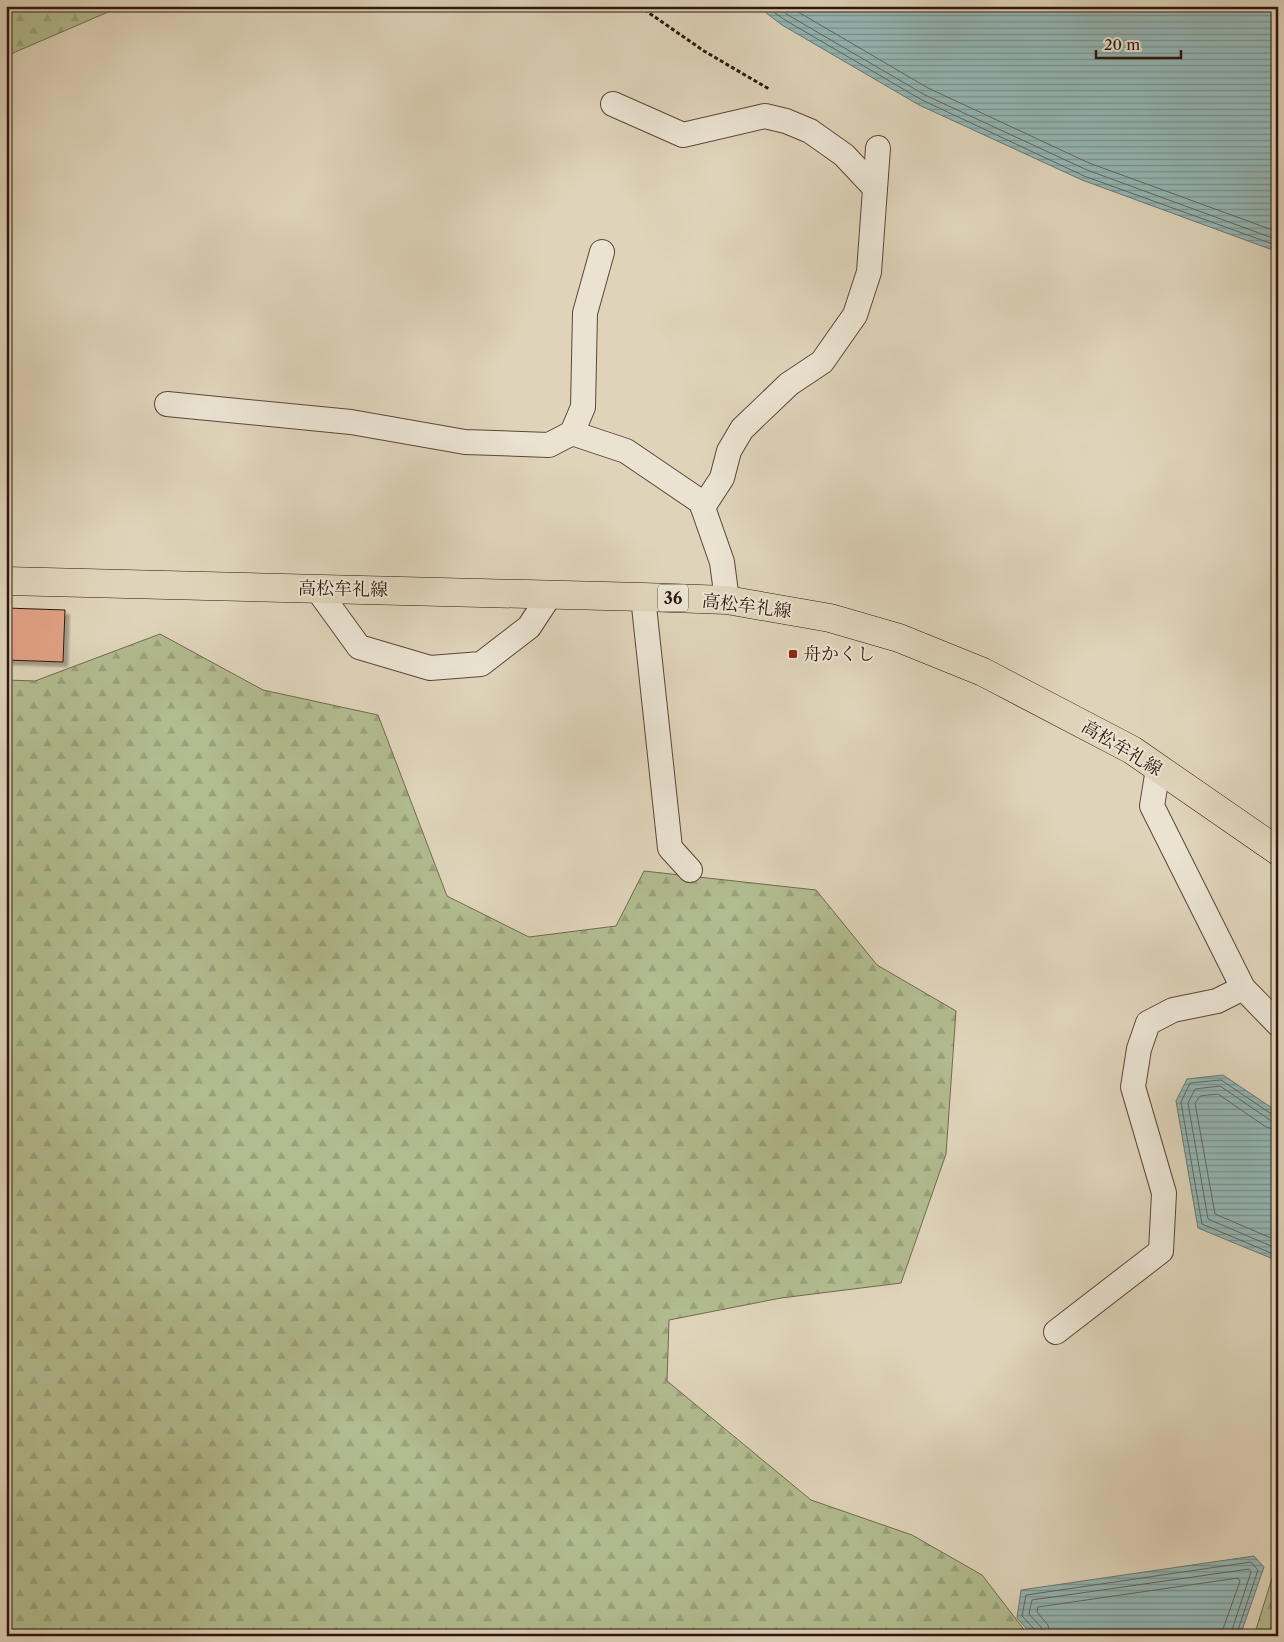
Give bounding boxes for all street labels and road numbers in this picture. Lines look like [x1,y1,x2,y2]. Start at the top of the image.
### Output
street label: 高松牟礼線 [298,577,388,601]
road number: 36 [658,584,688,612]
street label: 高松牟礼線 [701,590,793,622]
street label: 高松牟礼線 [1078,715,1166,781]

